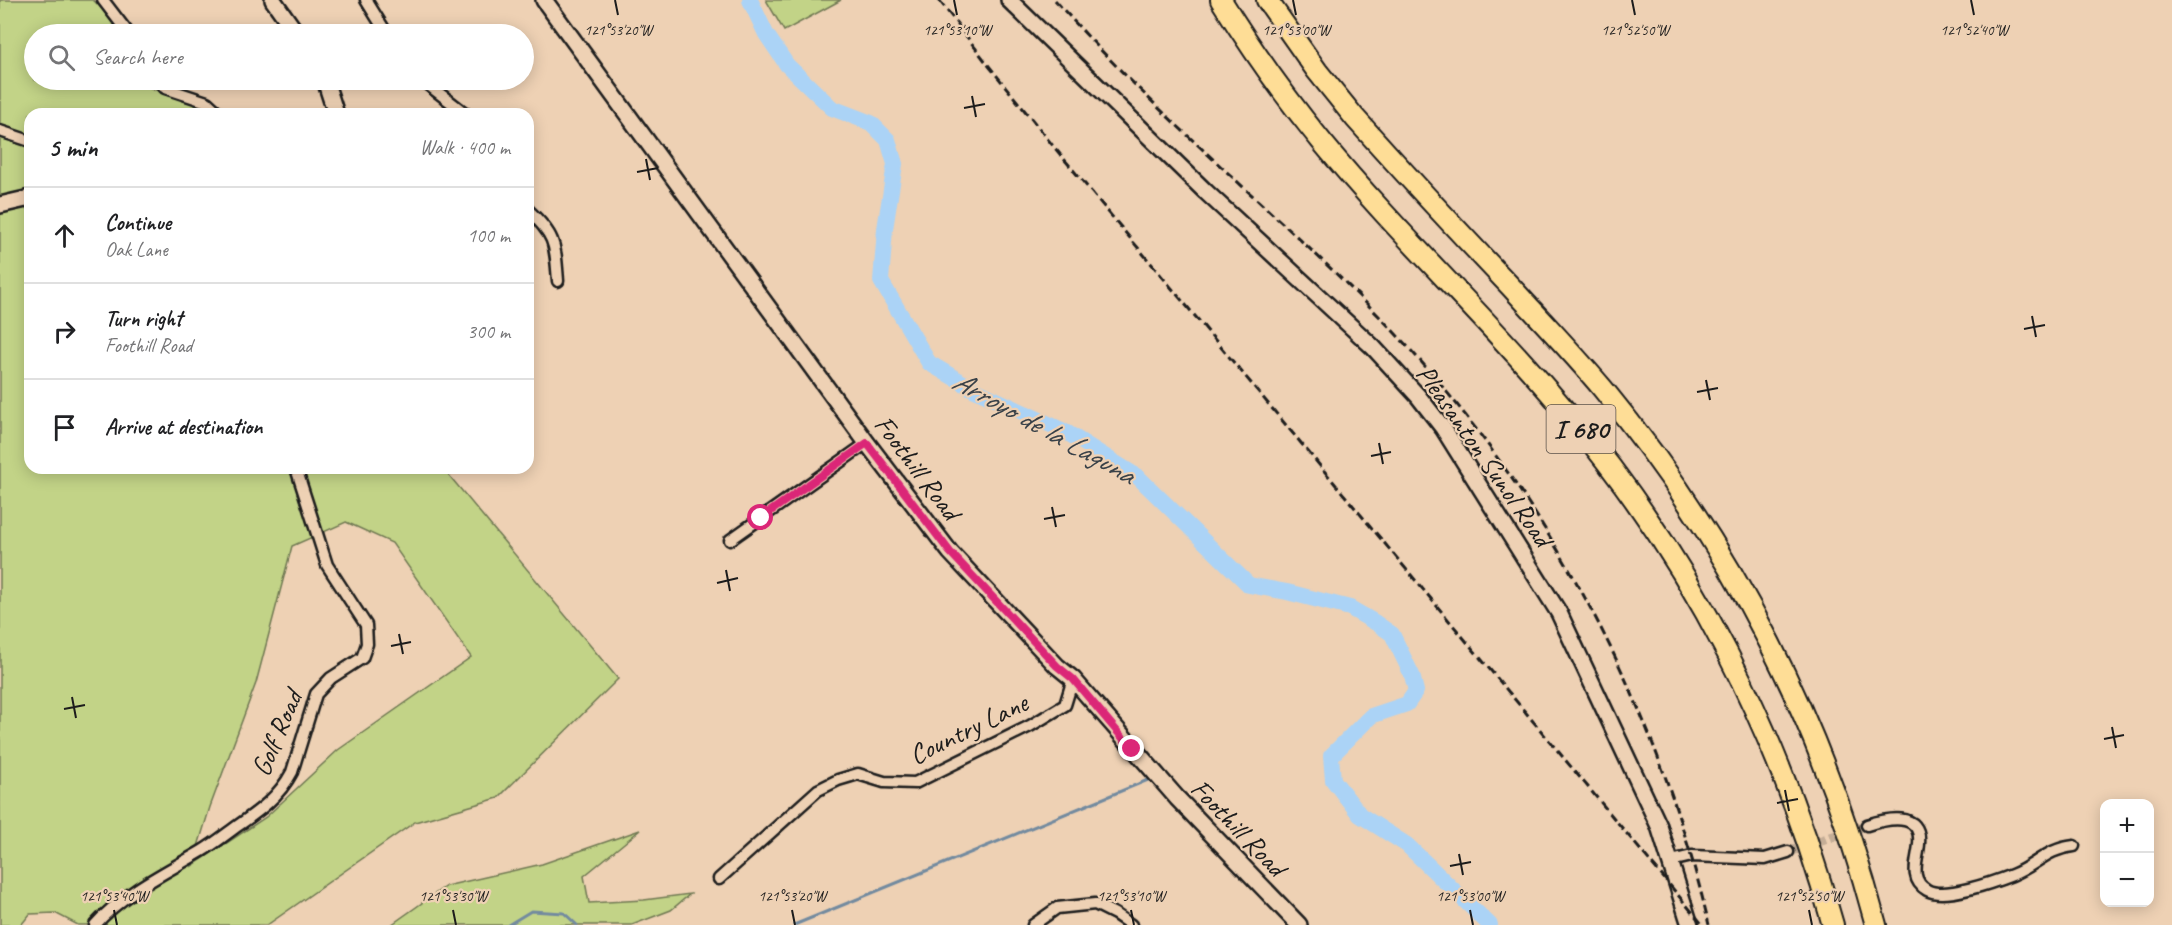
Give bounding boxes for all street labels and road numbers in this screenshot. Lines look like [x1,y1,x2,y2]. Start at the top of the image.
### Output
street label: Pleasanton Sunol Road [1409,357,1563,556]
road number: I 680 [1546,405,1616,453]
street label: Foothill Road [867,408,971,530]
street label: Golf Road [243,681,312,781]
street label: Country Lane [903,684,1035,772]
street label: Foothill Road [1184,771,1296,886]

